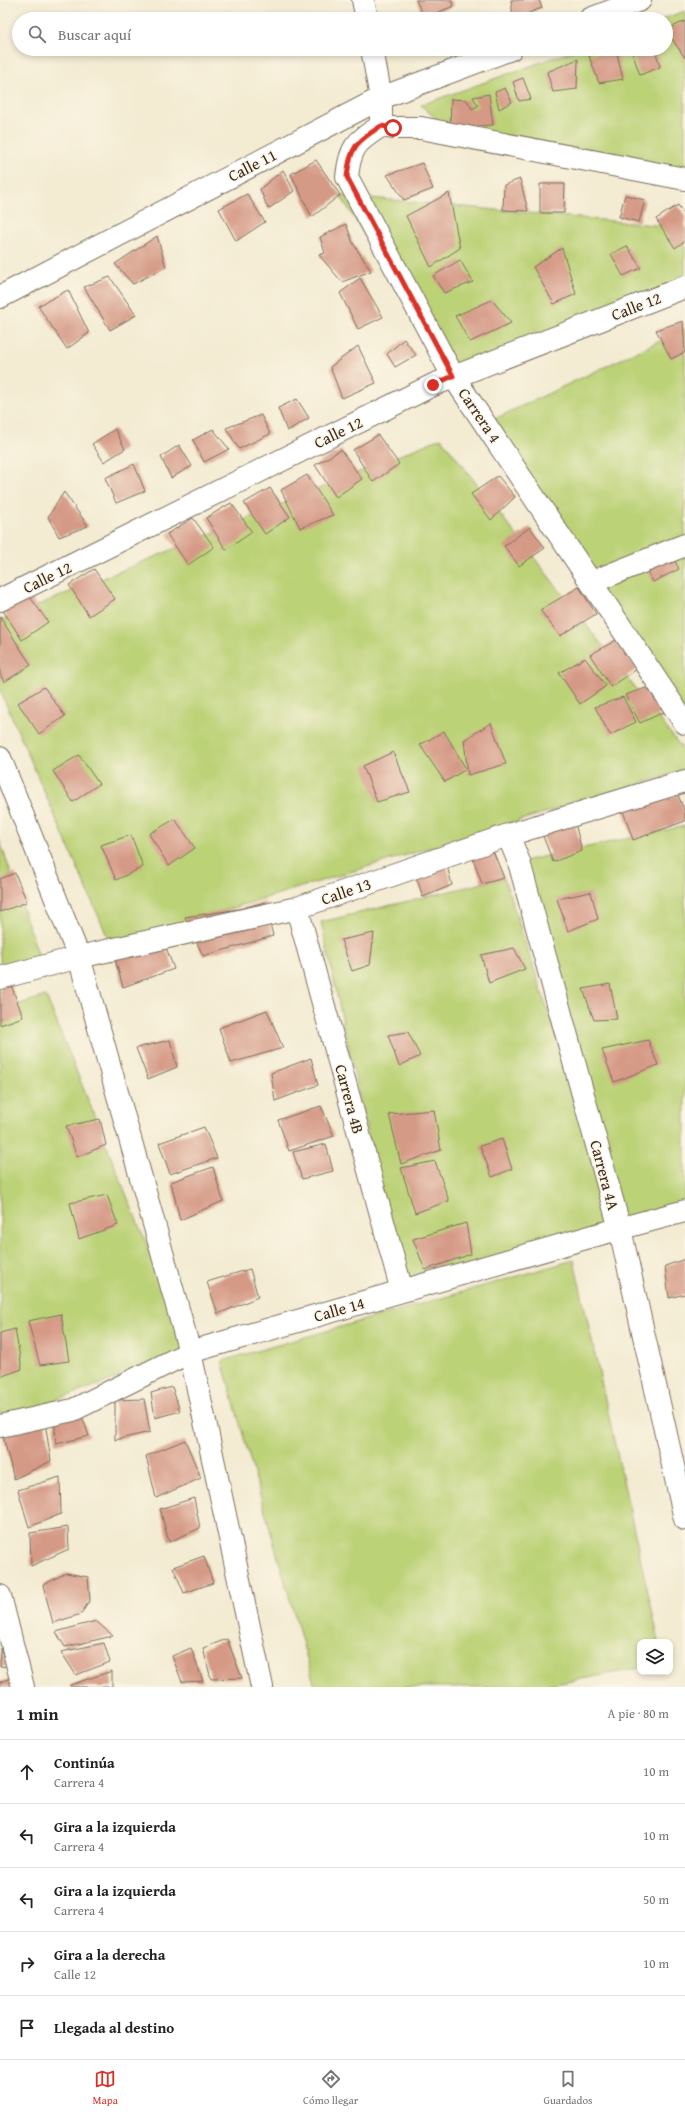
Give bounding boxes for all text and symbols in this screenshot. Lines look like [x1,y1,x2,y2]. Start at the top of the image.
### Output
search box [12,12,673,56]
icon: search [26,23,48,45]
text: Buscar aquí [58,24,131,45]
route start [384,119,402,137]
street label: Calle 11 [224,143,280,187]
street label: Calle 12 [608,286,664,326]
route end [424,376,442,394]
street label: Carrera 4 [453,383,507,448]
street label: Calle 12 [310,410,366,454]
street label: Calle 12 [19,555,75,599]
street label: Calle 13 [318,871,374,911]
street label: Carrera 4B [329,1062,371,1136]
street label: Carrera 4A [584,1137,626,1213]
street label: Calle 14 [311,1290,367,1328]
map controls [637,1639,673,1675]
button: layers [637,1639,673,1675]
text: 1 min [16,1701,58,1726]
text: A pie · 80 m [608,1704,669,1723]
text: Continúa [54,1752,115,1773]
icon: ahead [16,1761,38,1783]
text: 10 m [643,1762,669,1781]
text: Carrera 4 [54,1773,104,1792]
text: Gira a la izquierda [54,1816,176,1837]
icon: left [16,1825,38,1847]
text: 10 m [643,1826,669,1845]
text: Carrera 4 [54,1837,104,1856]
text: Gira a la izquierda [54,1880,176,1901]
icon: left [16,1889,38,1911]
text: 50 m [643,1890,669,1909]
text: Carrera 4 [54,1901,104,1920]
text: Gira a la derecha [54,1944,165,1965]
icon: right [16,1953,38,1975]
text: 10 m [643,1954,669,1973]
text: Calle 12 [54,1965,96,1984]
icon: arrive [16,2017,38,2039]
text: Llegada al destino [54,2017,174,2038]
tab: Mapa [93,2068,118,2108]
tab: Cómo llegar [303,2068,358,2108]
tab: Guardados [543,2068,592,2108]

